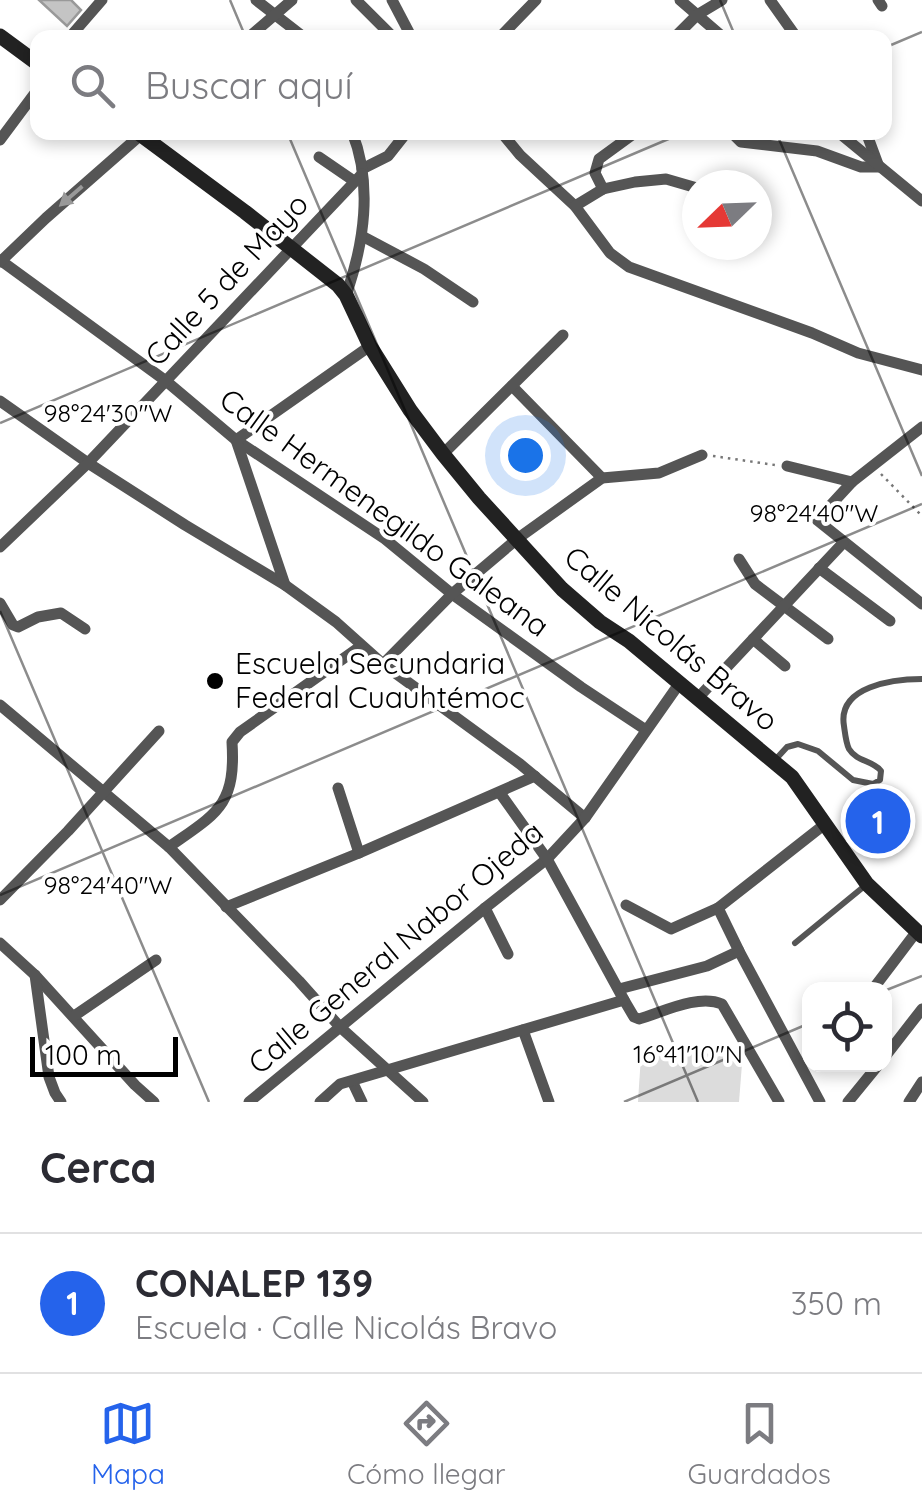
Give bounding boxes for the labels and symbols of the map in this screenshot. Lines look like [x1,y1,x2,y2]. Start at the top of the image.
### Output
north arrow [682,170,772,260]
one-way arrow [59,185,84,207]
street label: Calle 5 de Mayo [137,185,316,374]
street label: Calle Hermenegildo Galeana [212,380,557,645]
text: 98°24'30"W [44,397,172,428]
your location [500,430,551,481]
text: 98°24'40"W [749,497,879,528]
street label: Calle Nicolás Bravo [557,538,787,739]
place label: Escuela Secundaria Federal Cuauhtémoc [235,644,525,716]
marker: Escuela Secundaria Federal Cuauhtémoc [204,670,226,692]
pin: 1 [846,784,910,858]
street label: Calle General Nabor Ojeda [240,813,551,1082]
text: 98°24'40"W [43,869,173,900]
scale bar [30,1032,178,1076]
text: 16°41'10"N [633,1038,743,1069]

